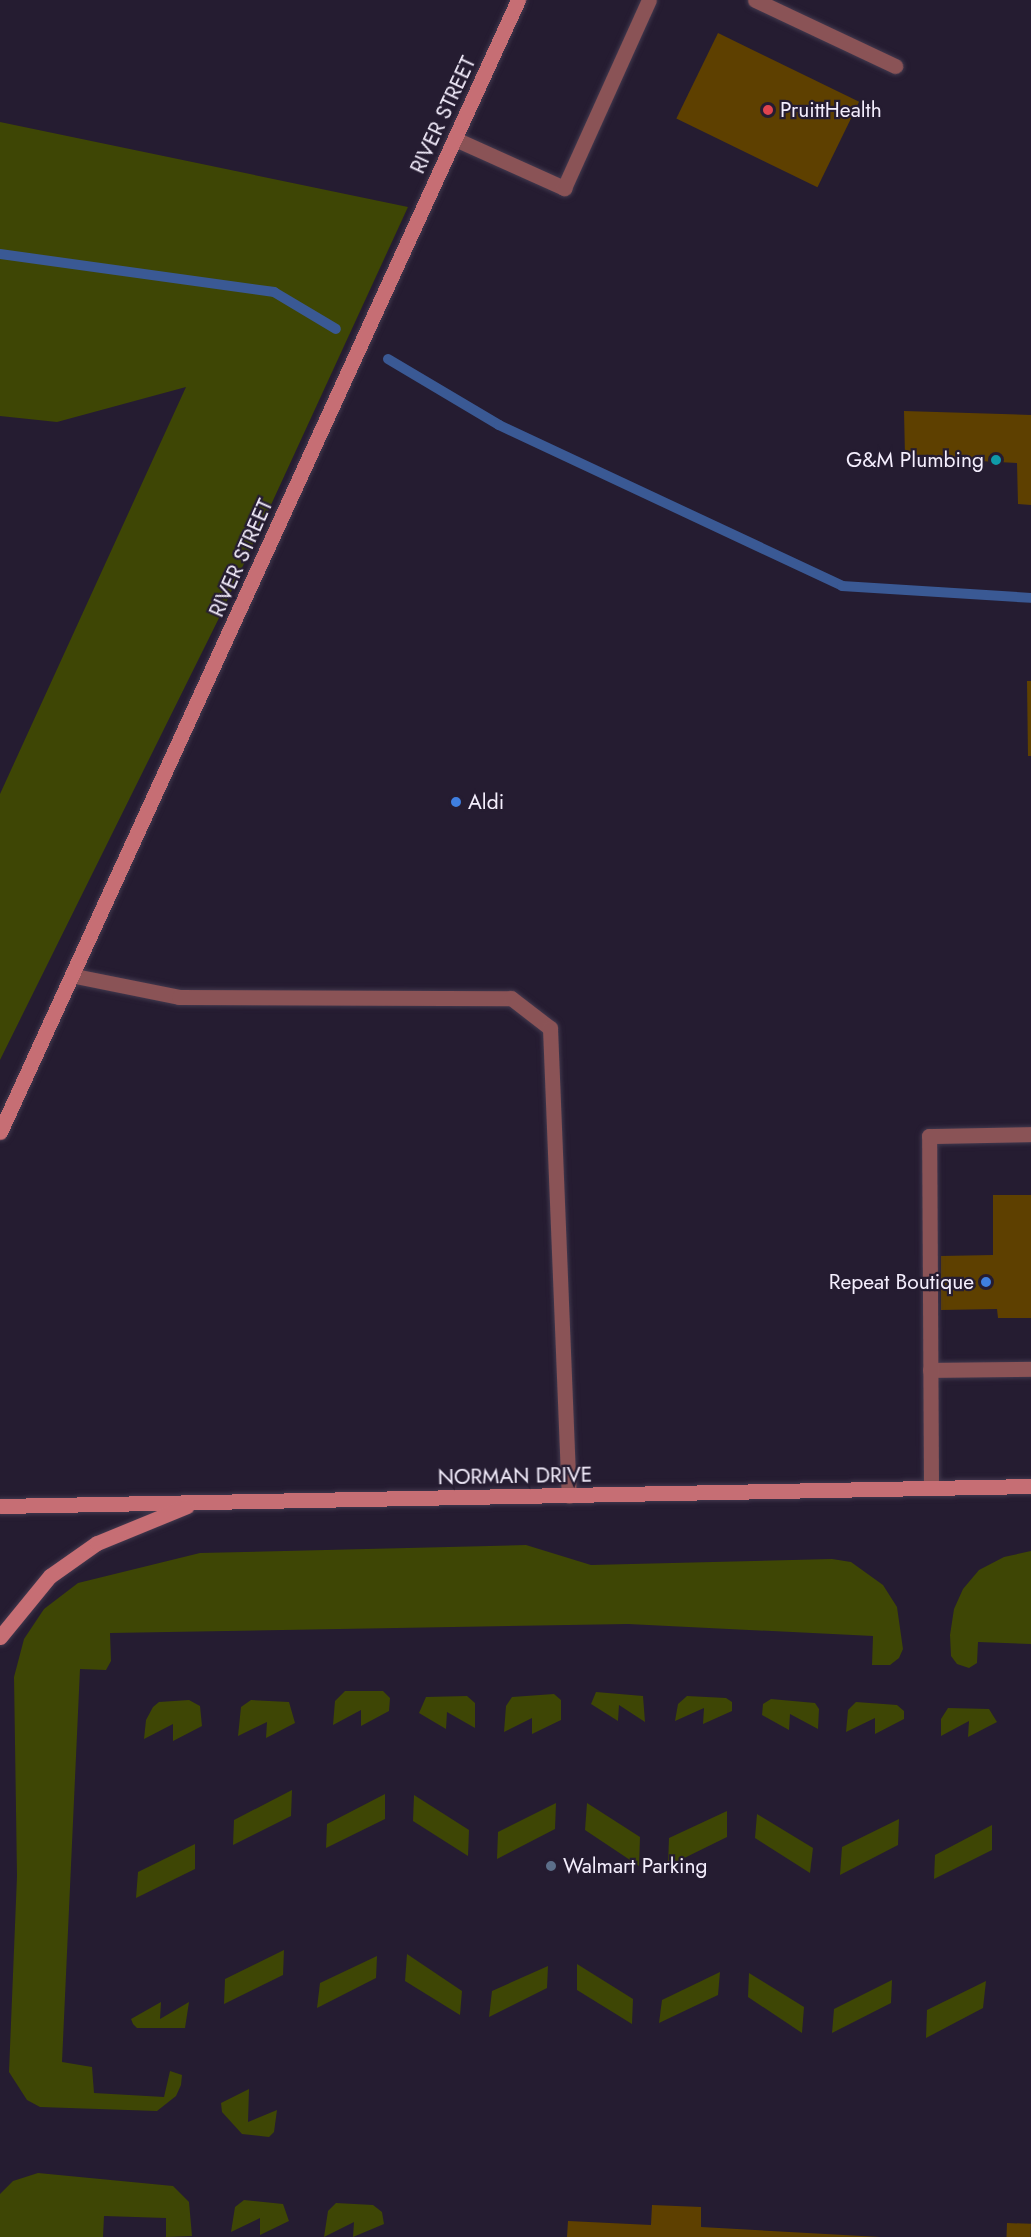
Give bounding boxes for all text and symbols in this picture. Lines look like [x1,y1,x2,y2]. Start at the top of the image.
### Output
street label: RIVER STREET [405,52,481,178]
place label: PruittHealth [780,97,882,123]
marker: PruittHealth [761,103,775,117]
place label: G&M Plumbing [846,447,984,473]
marker: G&M Plumbing [989,453,1003,467]
street label: RIVER STREET [204,495,278,621]
place label: Aldi [468,789,504,815]
marker: Aldi [449,795,463,809]
place label: Repeat Boutique [829,1269,974,1295]
marker: Repeat Boutique [979,1275,993,1289]
street label: NORMAN DRIVE [437,1462,593,1490]
place label: Walmart Parking [563,1853,708,1879]
marker: Walmart Parking [544,1859,558,1873]

